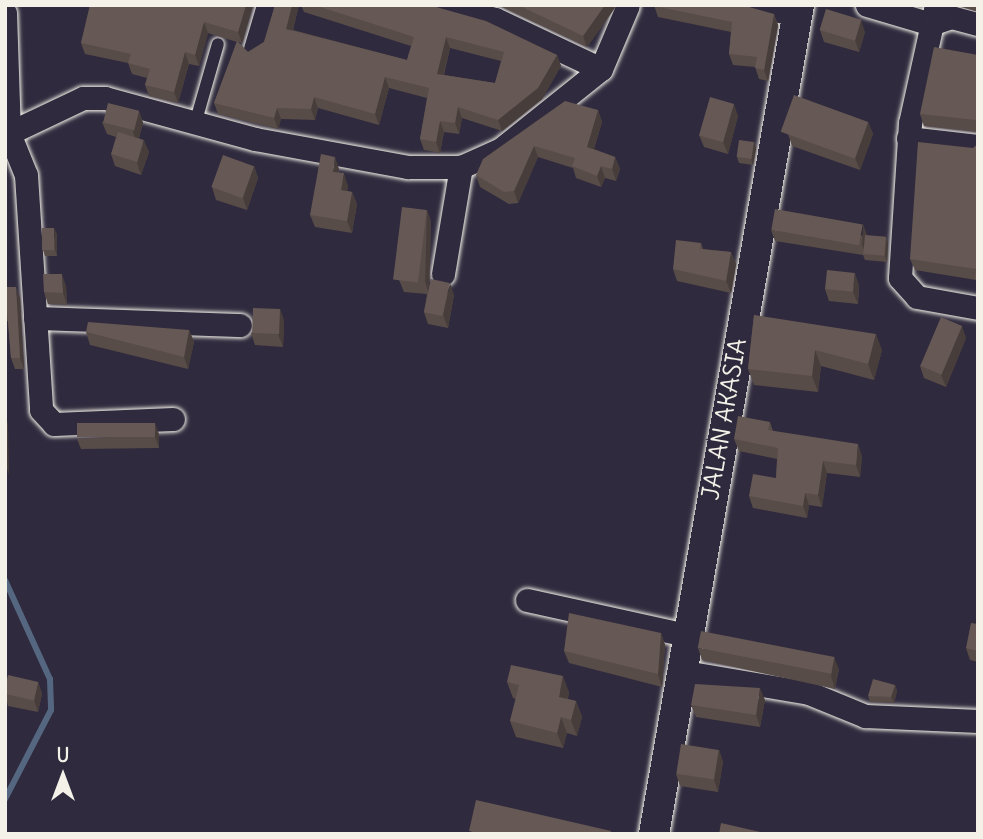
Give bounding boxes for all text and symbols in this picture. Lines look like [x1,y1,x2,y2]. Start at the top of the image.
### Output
street label: JALAN AKASIA [696,336,752,502]
north arrow [28,741,98,811]
text: U [57,743,69,767]

